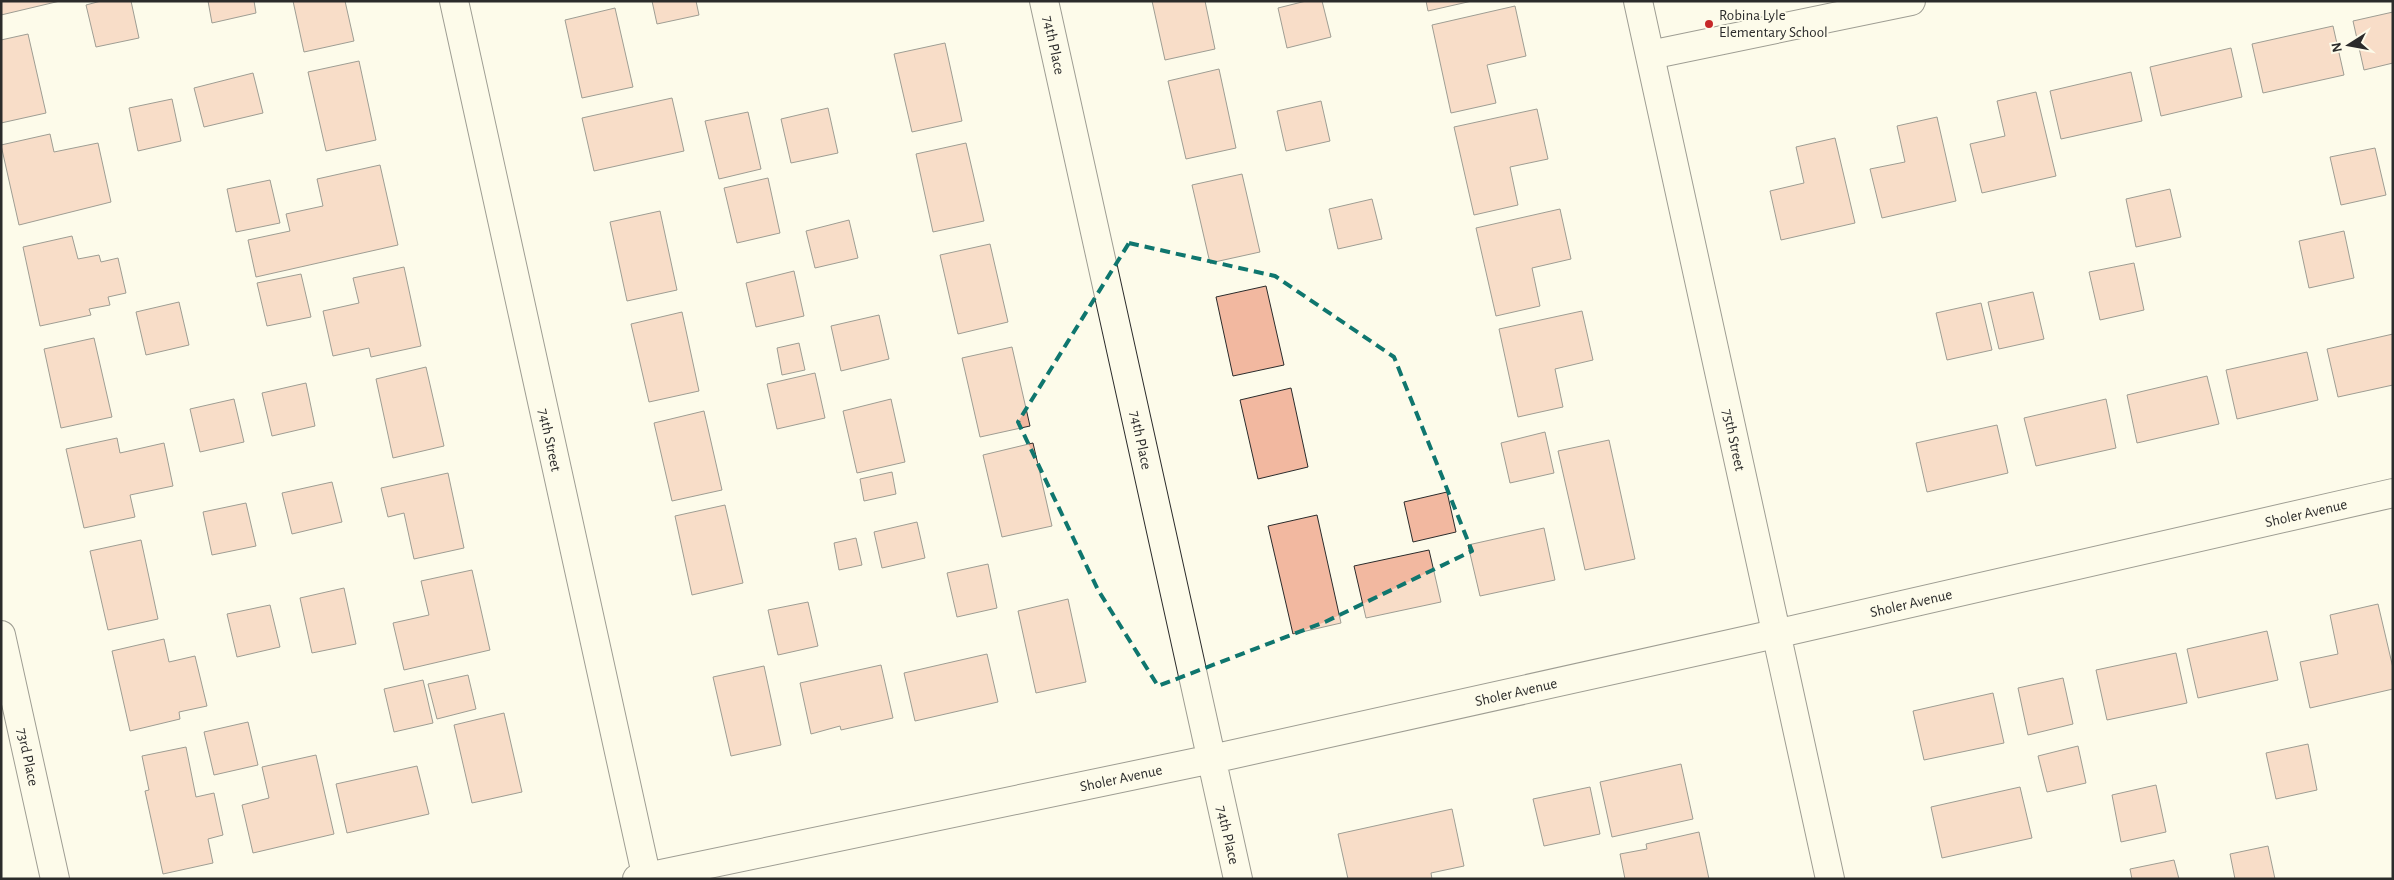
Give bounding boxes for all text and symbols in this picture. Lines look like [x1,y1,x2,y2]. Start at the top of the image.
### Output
place label: Robina Lyle Elementary School [1719,8,1828,40]
street label: 74th Place [1040,14,1067,76]
marker: Robina Lyle Elementary School [1703,18,1715,30]
north arrow [2324,20,2374,70]
text: N [2329,41,2345,53]
street label: 74th Street [536,407,564,473]
street label: 75th Street [1720,408,1747,473]
street label: 74th Place [1127,409,1154,471]
street label: Sholer Avenue [2264,497,2349,530]
street label: Sholer Avenue [1869,587,1954,620]
street label: Sholer Avenue [1474,676,1559,709]
street label: 73rd Place [14,727,41,787]
street label: Sholer Avenue [1079,762,1164,795]
street label: 74th Place [1213,804,1242,866]

